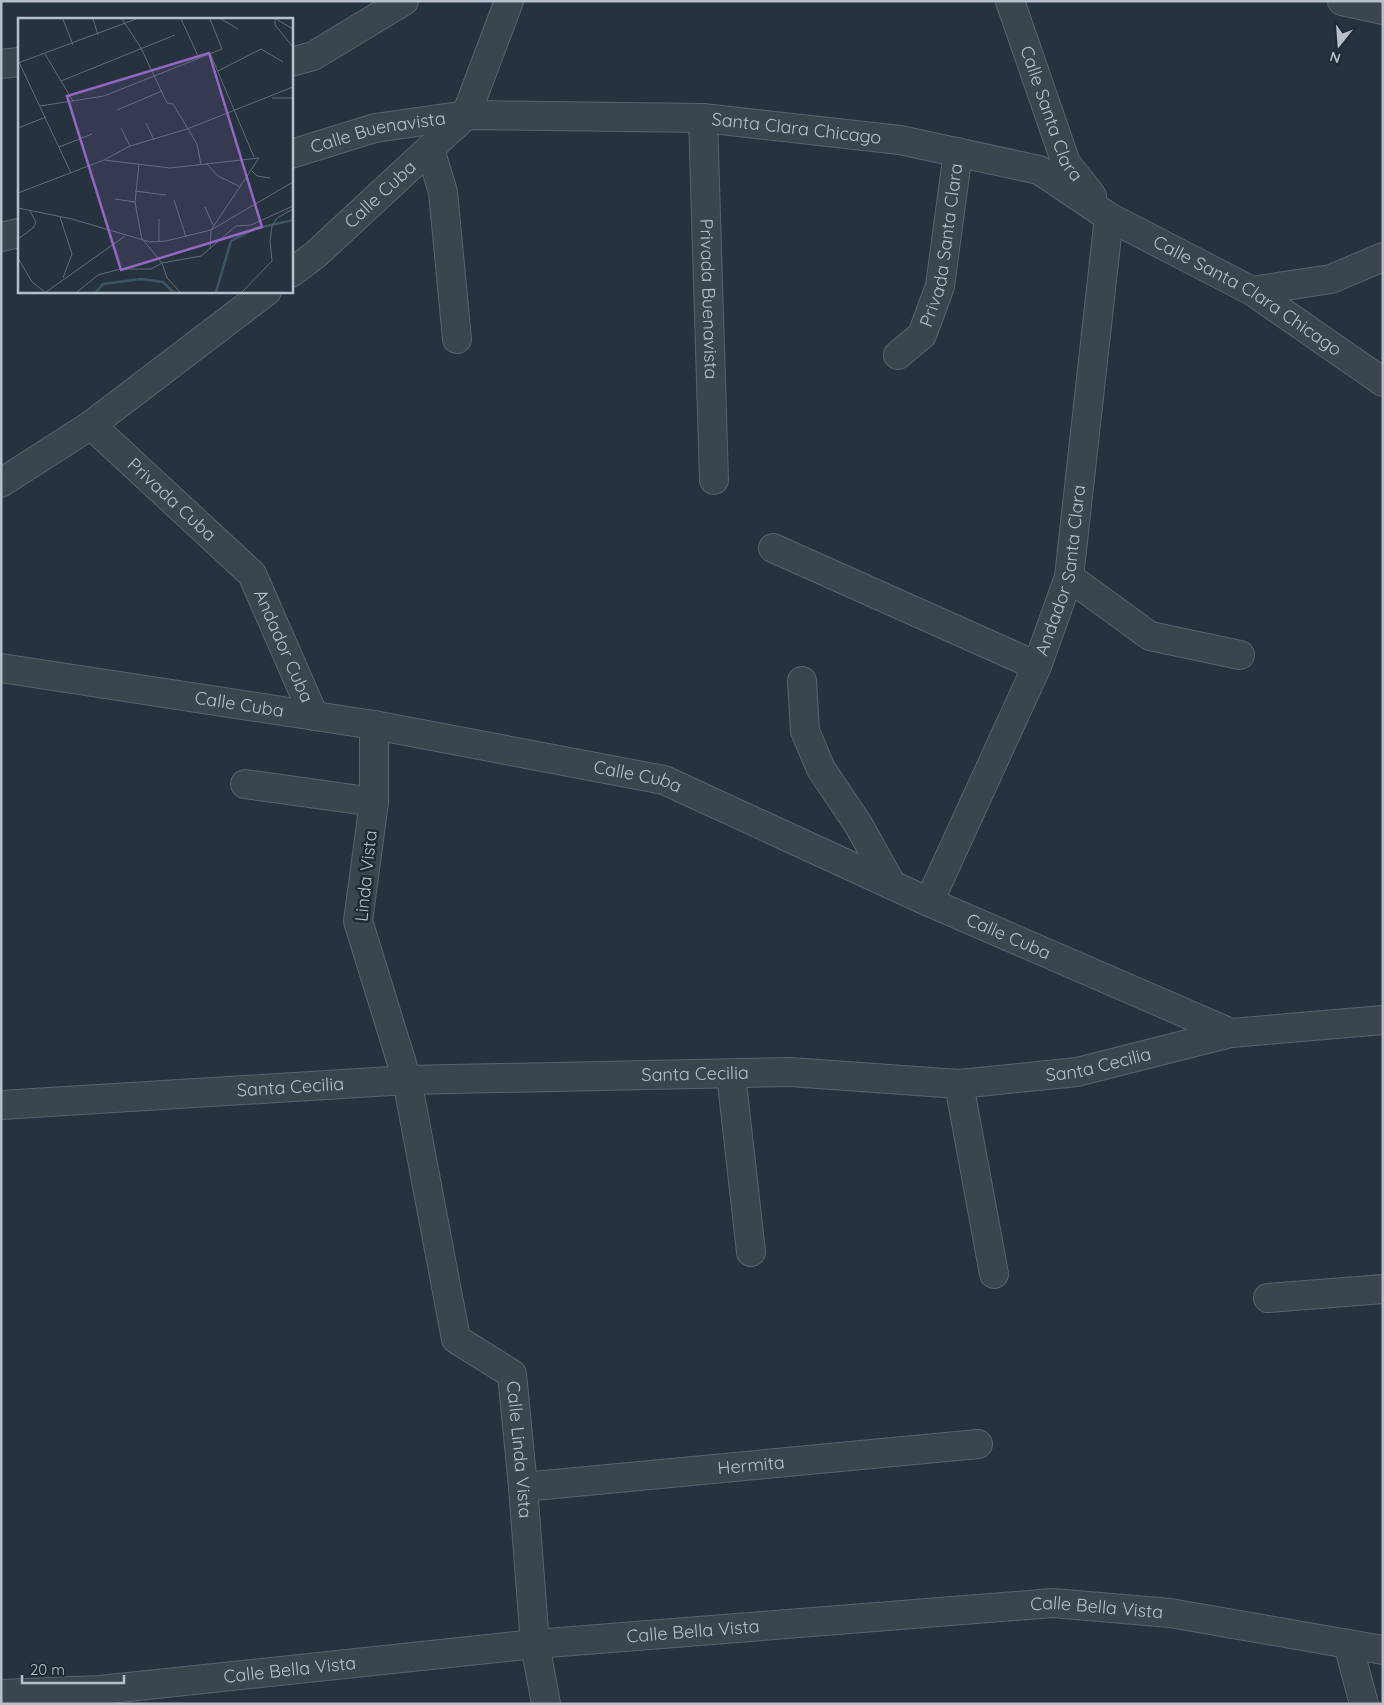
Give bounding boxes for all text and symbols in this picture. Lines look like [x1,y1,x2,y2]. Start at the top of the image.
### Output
inset map [18,18,292,292]
north arrow [1314,20,1364,70]
street label: Calle Santa Clara [1015,43,1088,186]
text: N [1328,47,1343,68]
street label: Calle Buenavista [308,106,447,158]
street label: Santa Clara Chicago [711,107,883,149]
street label: Calle Cuba [339,155,421,233]
street label: Privada Santa Clara [914,162,967,330]
street label: Privada Buenavista [695,218,723,380]
street label: Calle Santa Clara Chicago [1149,230,1346,361]
street label: Privada Cuba [123,453,221,546]
street label: Andador Santa Clara [1030,484,1090,659]
street label: Andador Cuba [249,586,319,706]
street label: Calle Cuba [193,686,285,722]
street label: Calle Cuba [592,755,686,798]
street label: Linda Vista [349,829,382,923]
street label: Calle Cuba [963,908,1055,964]
street label: Santa Cecilia [1044,1042,1153,1086]
street label: Santa Cecilia [641,1061,749,1086]
street label: Santa Cecilia [236,1072,345,1101]
street label: Calle Linda Vista [502,1380,537,1519]
street label: Hermita [716,1450,786,1480]
street label: Calle Bella Vista [1029,1591,1164,1623]
street label: Calle Bella Vista [626,1614,760,1648]
street label: Calle Bella Vista [222,1651,357,1688]
scale bar [22,1652,125,1684]
text: 20 m [30,1660,65,1679]

